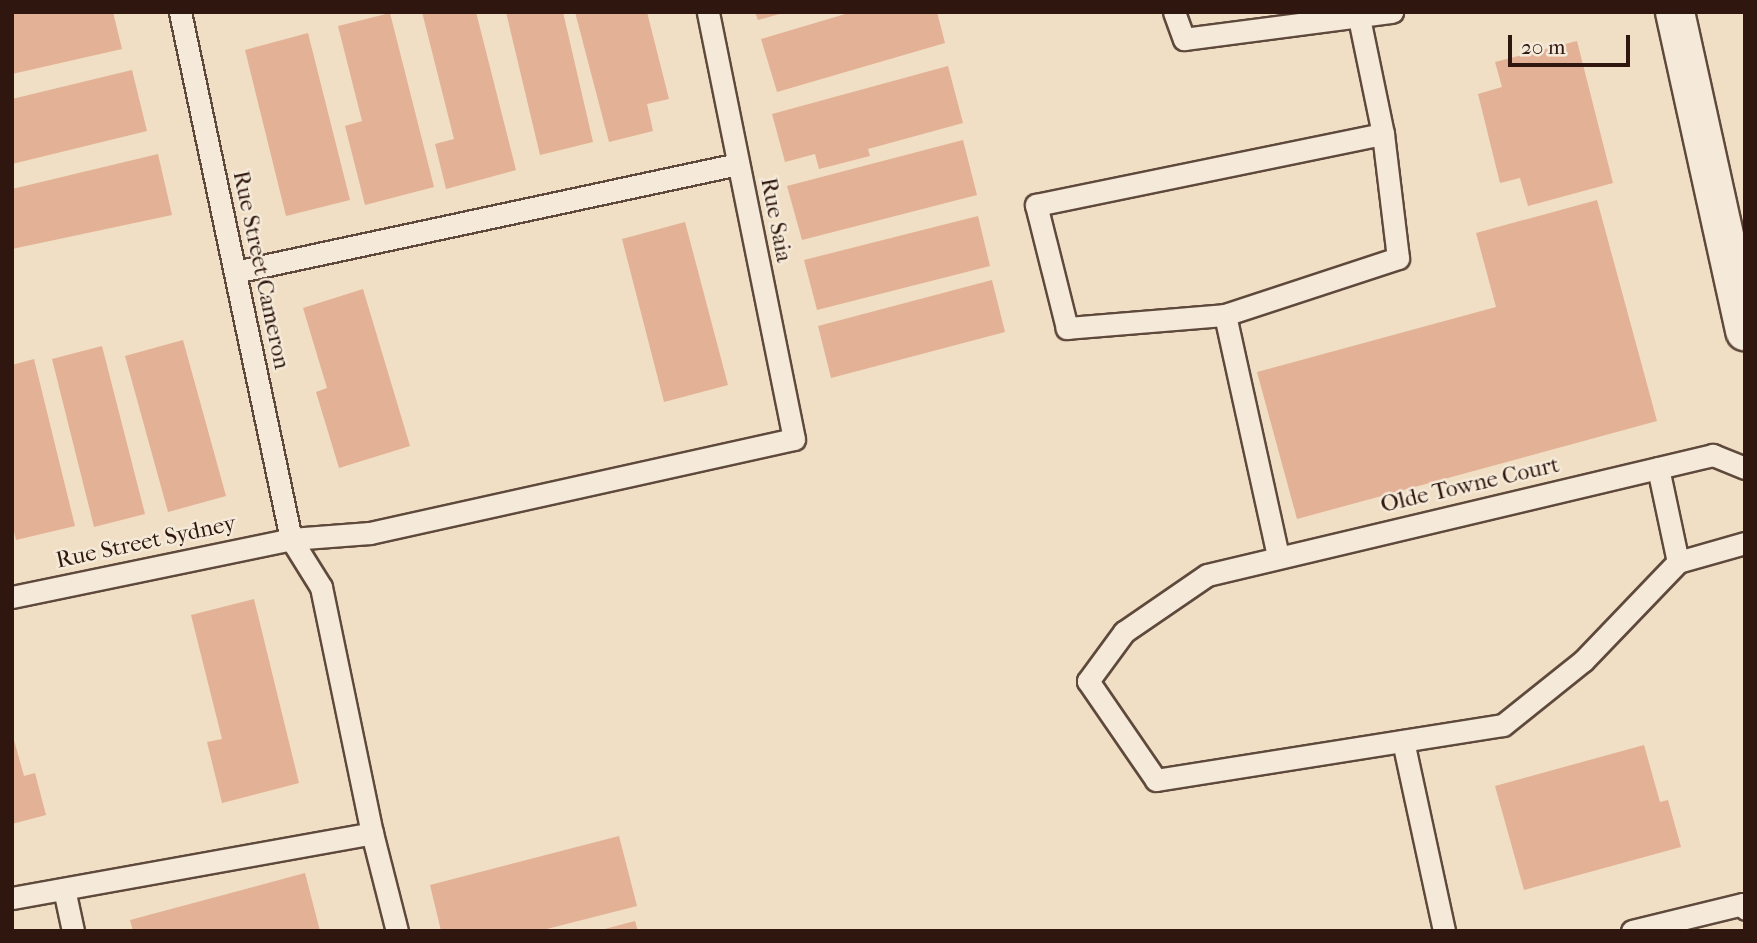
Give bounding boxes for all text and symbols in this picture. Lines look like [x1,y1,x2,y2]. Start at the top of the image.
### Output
scale bar [1512,21,1634,65]
text: 20 m [1521,35,1565,59]
street label: Rue Street Cameron [226,168,296,372]
street label: Rue Saia [754,175,798,265]
street label: Olde Towne Court [1378,451,1562,519]
street label: Rue Street Sydney [54,509,238,575]

